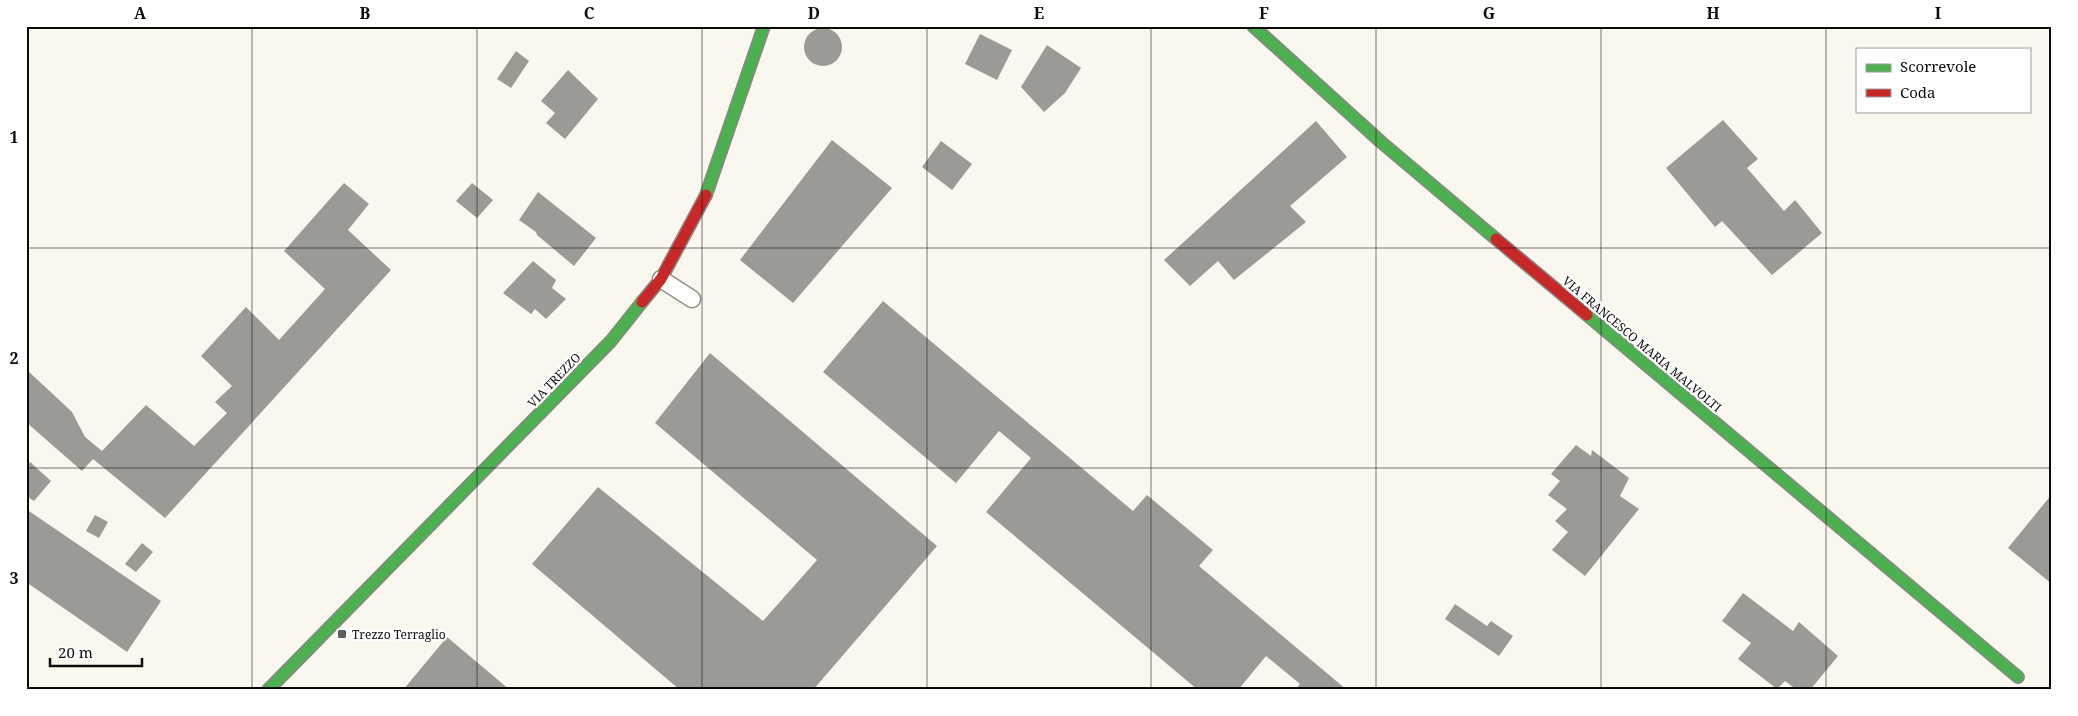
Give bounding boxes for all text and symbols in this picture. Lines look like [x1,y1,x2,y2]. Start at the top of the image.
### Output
text: A [134,2,147,24]
text: B [360,2,371,24]
text: C [584,2,595,24]
text: D [808,2,820,24]
text: E [1034,2,1044,24]
text: F [1259,2,1269,24]
text: G [1483,2,1495,24]
text: H [1706,2,1720,24]
text: I [1935,2,1941,24]
legend [1856,48,2030,112]
text: Scorrevole [1900,56,1976,76]
text: Coda [1900,82,1936,102]
text: 1 [9,126,19,148]
street label: VIA FRANCESCO MARIA MALVOLTI [1559,272,1725,416]
text: 2 [9,347,19,369]
street label: VIA TREZZO [524,349,584,411]
text: 3 [9,567,19,589]
place label: Trezzo Terraglio [352,626,446,643]
marker: Trezzo Terraglio [336,628,348,640]
scale bar [50,636,142,668]
text: 20 m [58,642,93,662]

